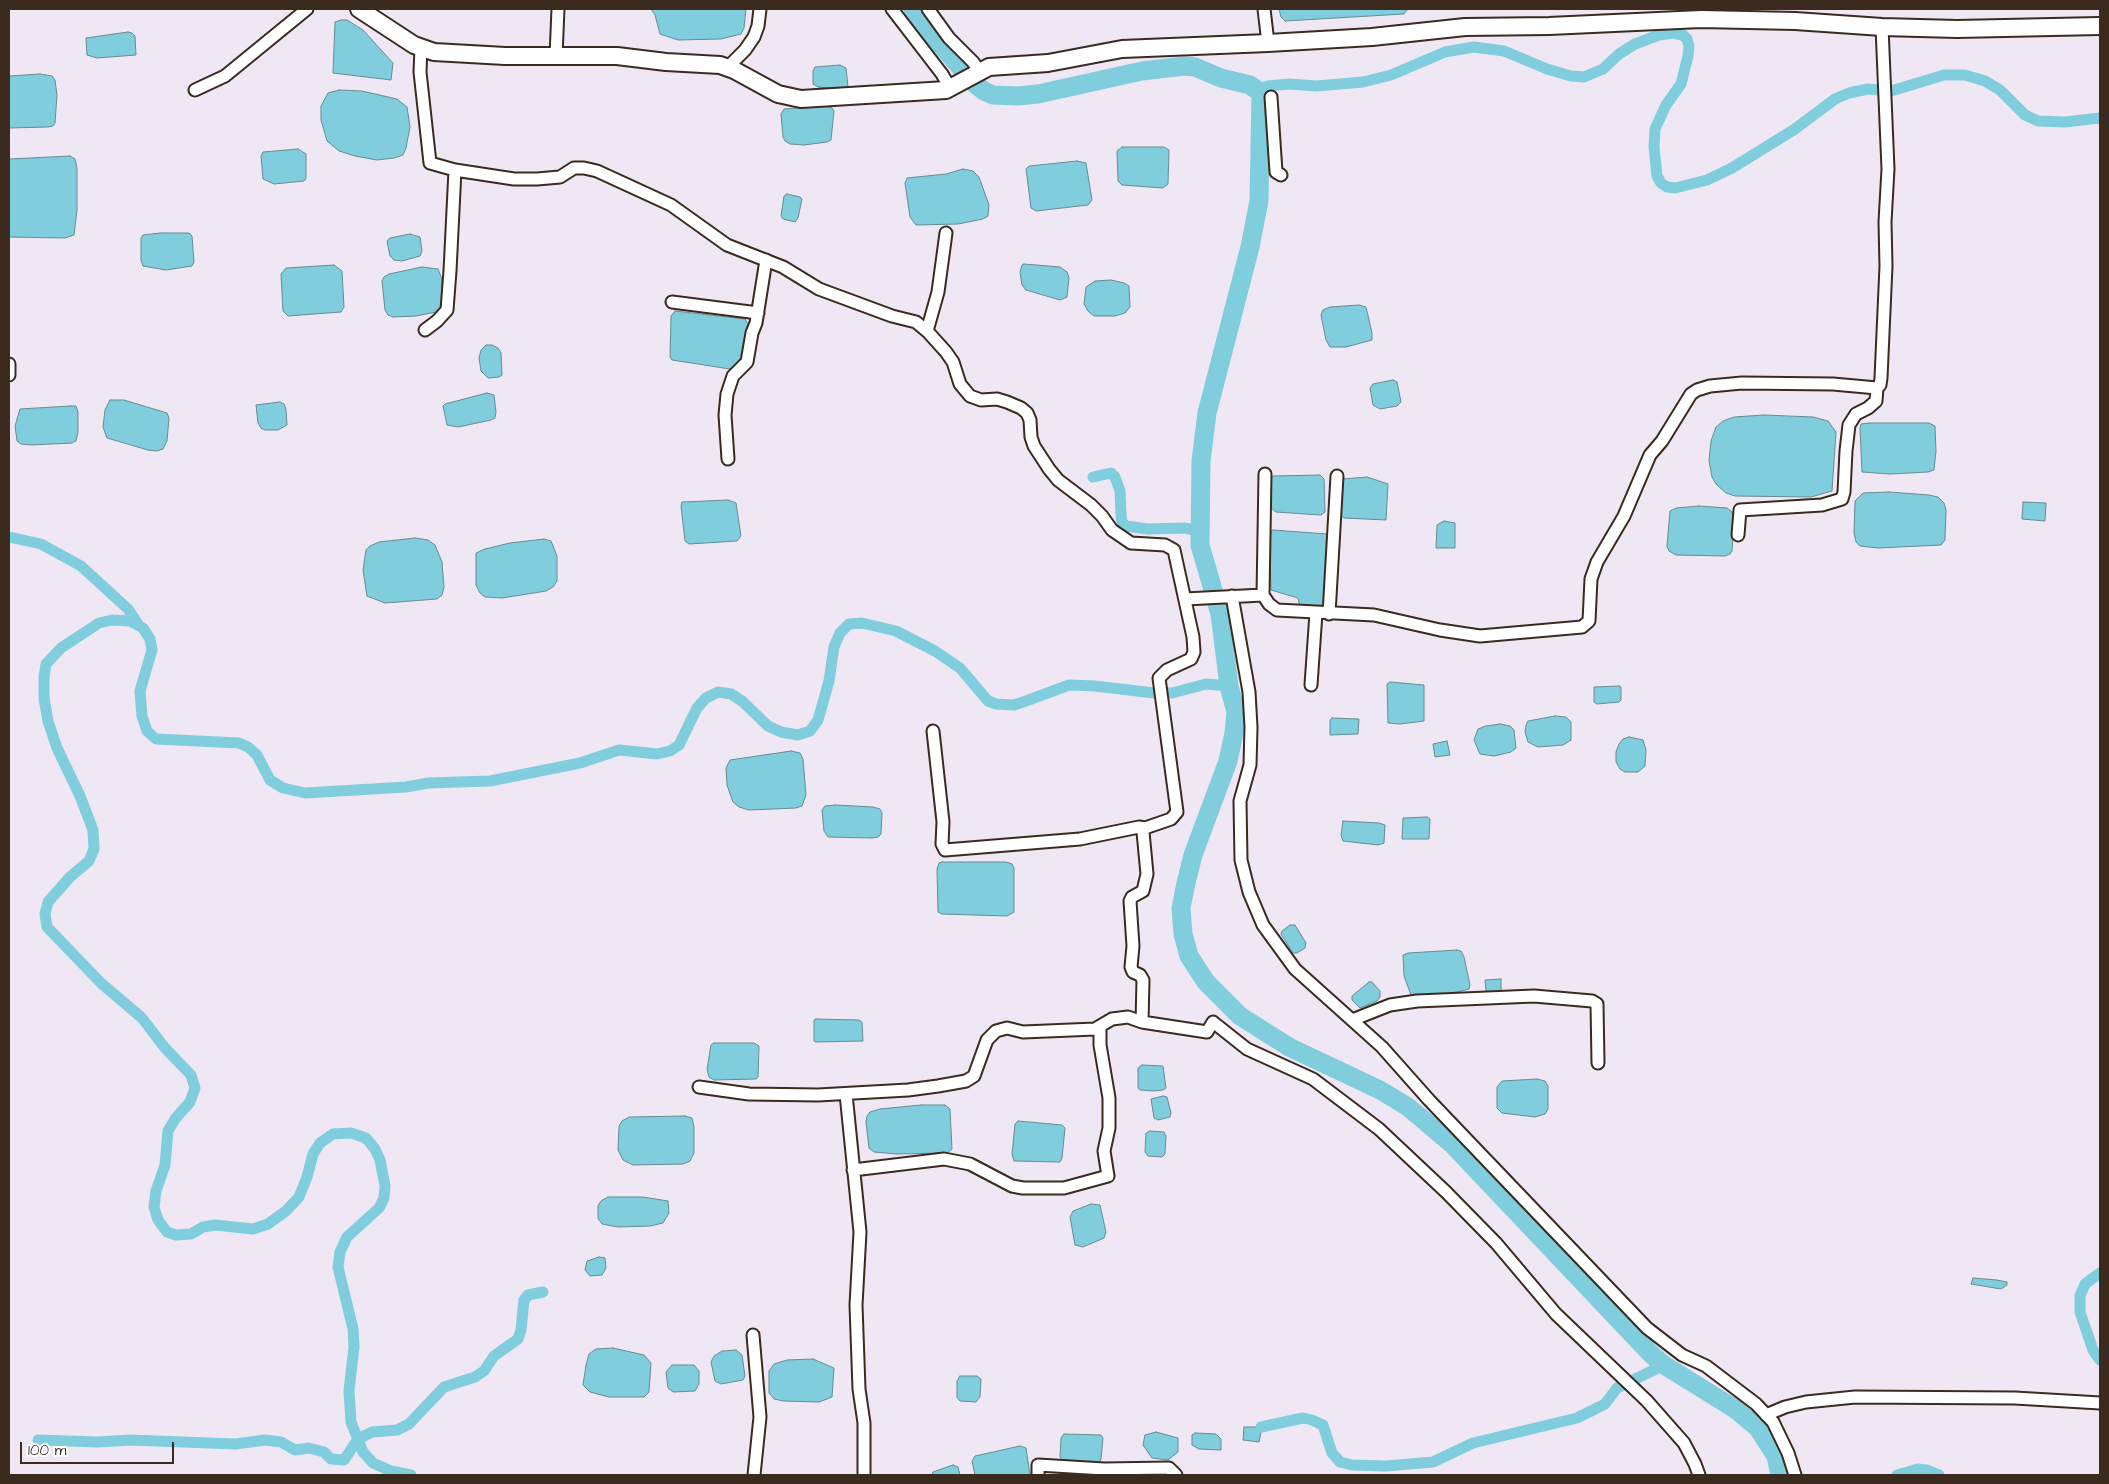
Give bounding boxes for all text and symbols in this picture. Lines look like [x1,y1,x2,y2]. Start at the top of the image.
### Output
scale bar [22,1432,176,1464]
text: 100 m [28,1440,67,1461]

